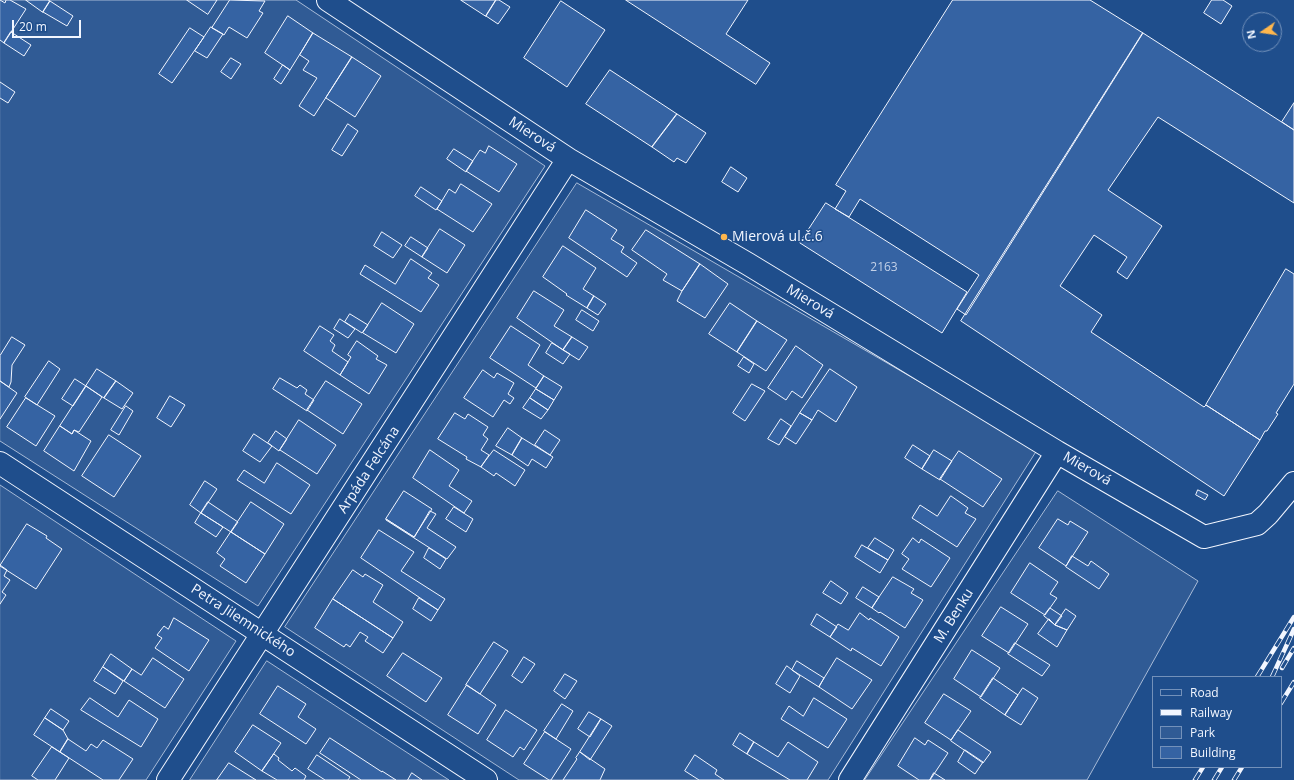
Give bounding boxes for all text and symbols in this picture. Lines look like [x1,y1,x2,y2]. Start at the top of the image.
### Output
scale bar [14,12,83,38]
north arrow [1242,12,1282,52]
text: 20 m [19,18,47,35]
text: N [1242,29,1259,41]
street label: Mierová [505,114,559,156]
place label: Mierová ul.č.6 [732,229,823,245]
marker: Mierová ul.č.6 [719,232,729,242]
house number: 2163 [870,261,898,275]
street label: Mierová [783,281,837,323]
street label: Arpáda Felcána [335,423,403,517]
street label: Mierová [1060,448,1114,490]
street label: Petra Jilemnického [188,581,298,661]
street label: M. Benku [931,586,977,646]
legend [1152,676,1282,768]
text: Road [1190,684,1219,701]
text: Railway [1190,704,1232,721]
text: Park [1190,724,1215,741]
text: Building [1190,744,1235,761]

